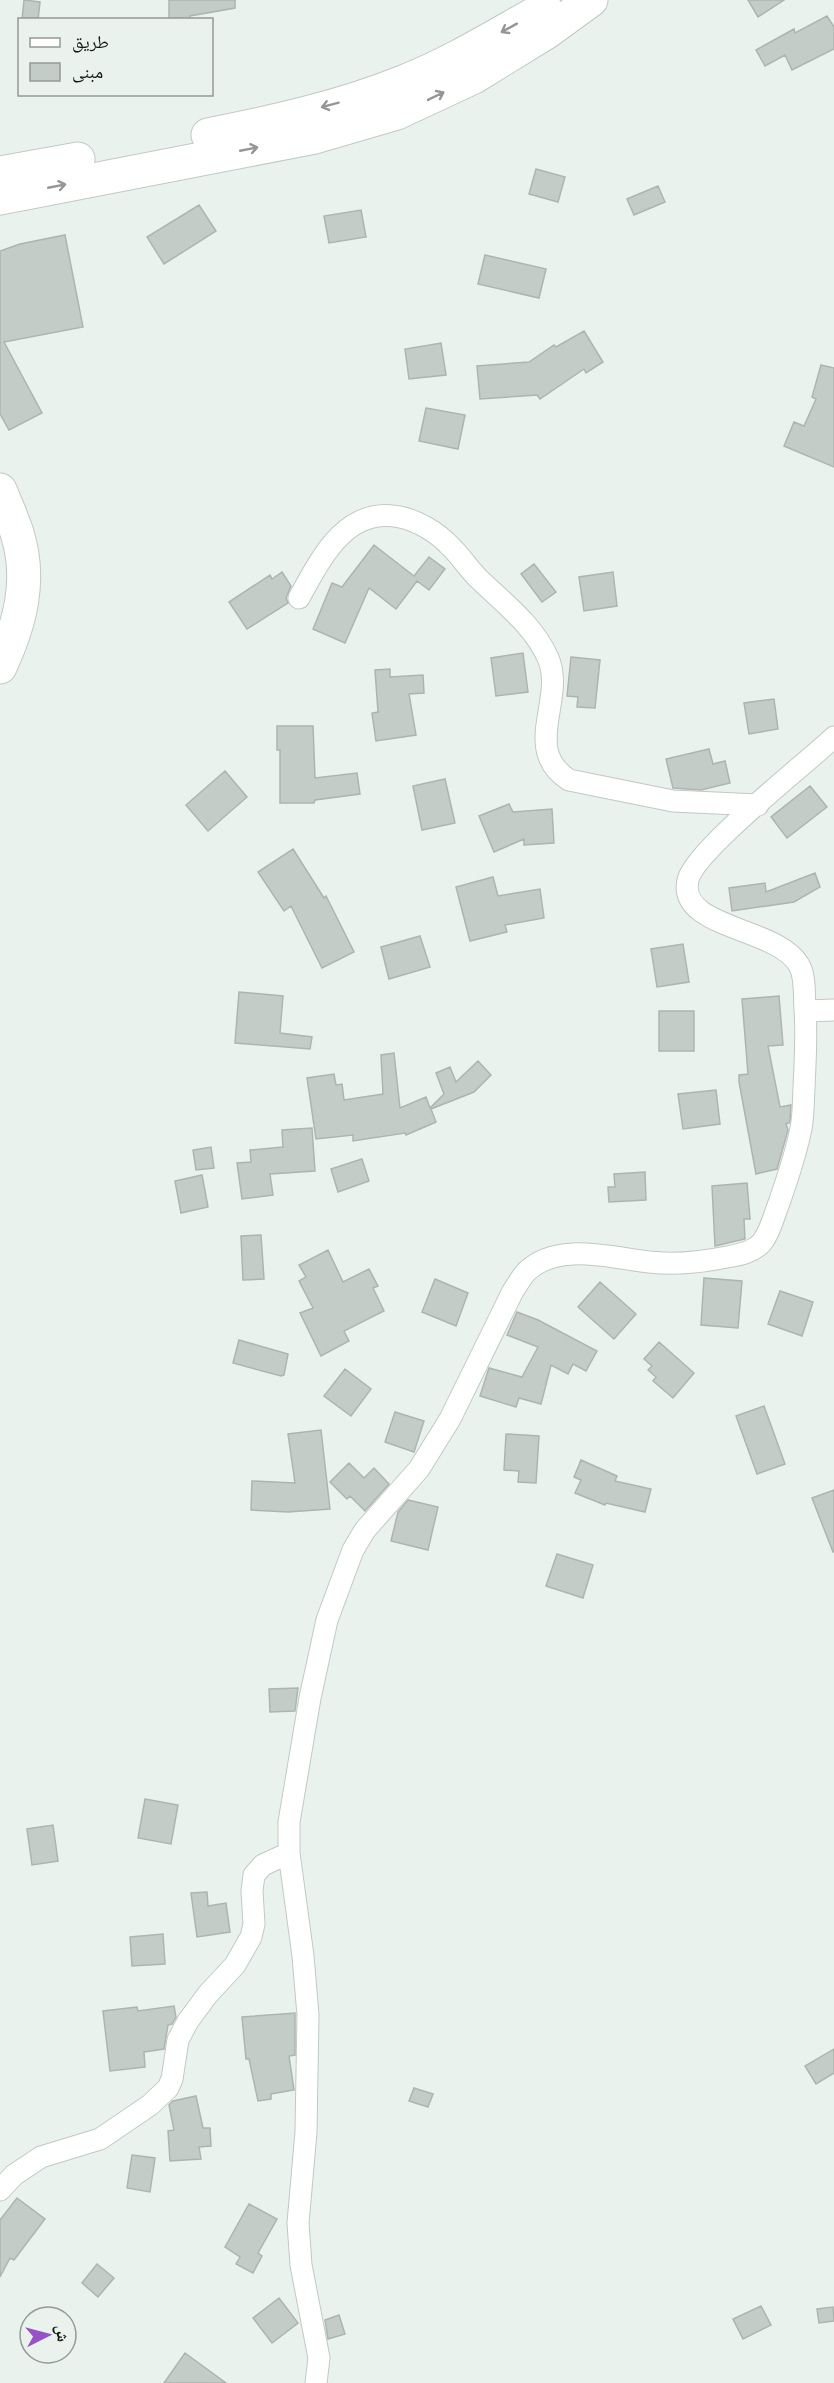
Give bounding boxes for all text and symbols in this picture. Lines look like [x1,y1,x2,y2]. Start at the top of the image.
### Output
legend [18,18,213,96]
one-way arrow [500,23,518,34]
text: طريق [72,30,109,53]
text: مبنى [72,60,103,83]
one-way arrow [426,90,444,102]
one-way arrow [321,100,340,111]
one-way arrow [238,143,258,154]
one-way arrow [47,180,67,191]
north arrow [18,2305,78,2365]
text: ش [52,2324,74,2343]

